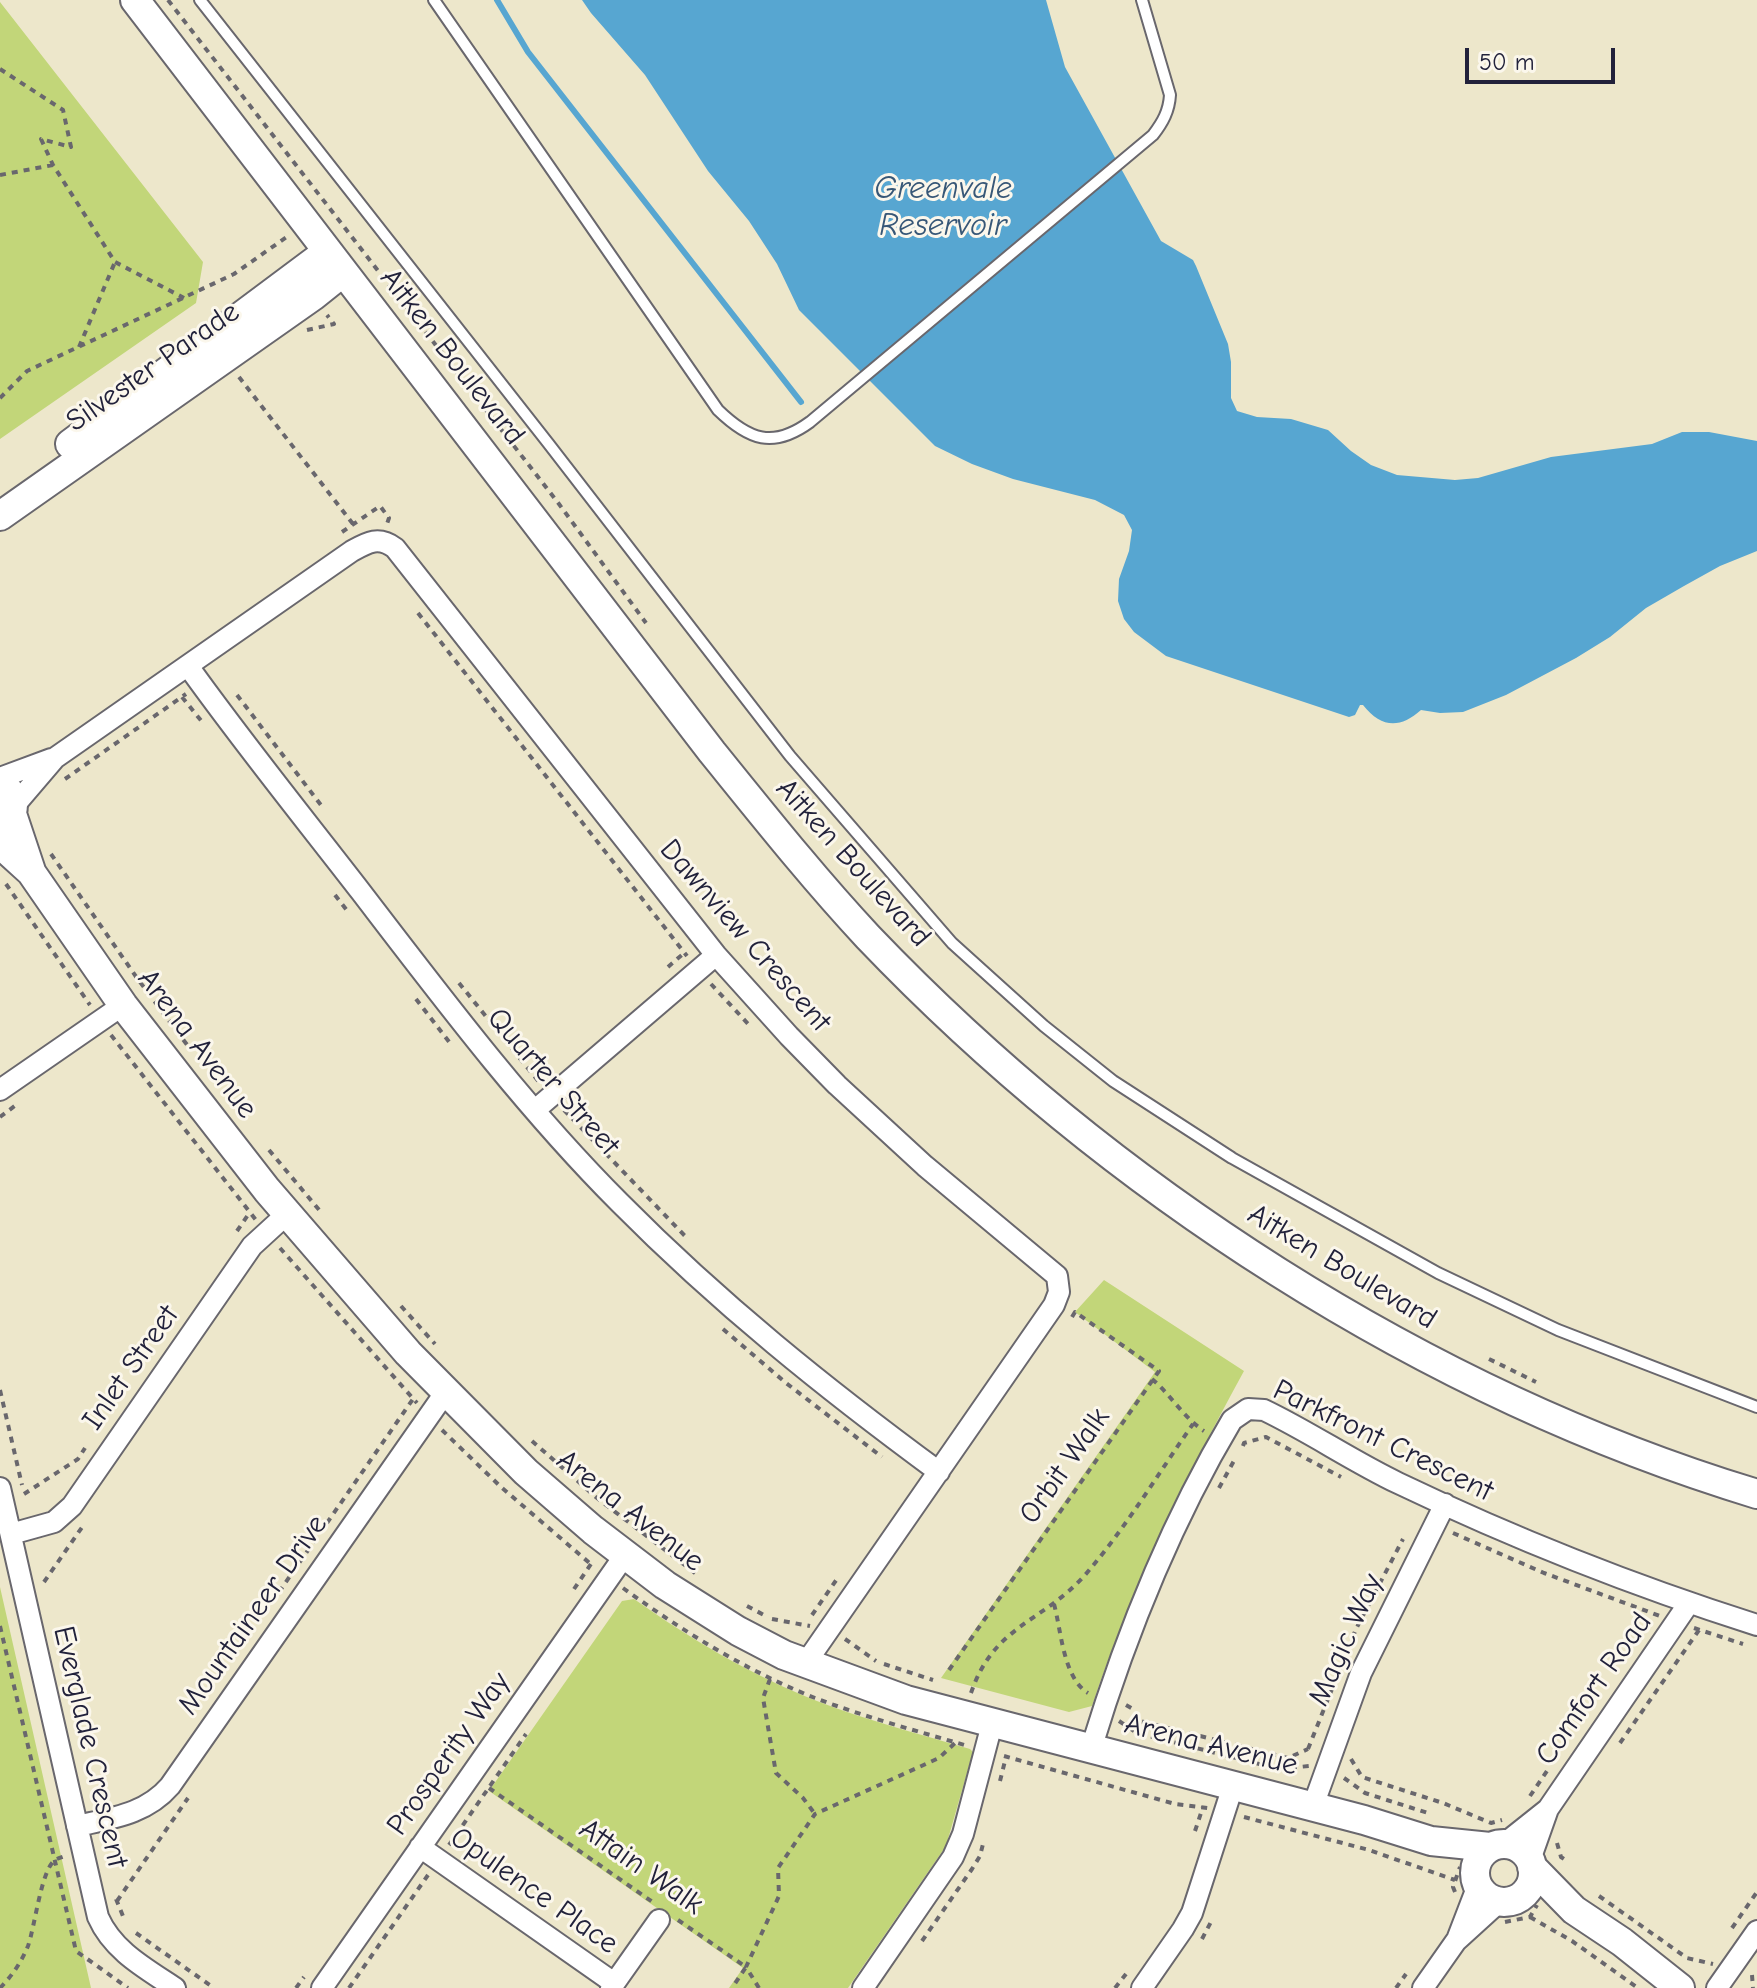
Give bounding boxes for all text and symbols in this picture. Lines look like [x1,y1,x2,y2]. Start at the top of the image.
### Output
scale bar [1469,32,1619,82]
text: 50 m [1479,48,1535,76]
water label: Greenvale Reservoir [874,170,1012,245]
street label: Aitken Boulevard [372,262,532,452]
street label: Silvester Parade [60,294,246,440]
street label: Aitken Boulevard [768,771,938,955]
street label: Dawnview Crescent [652,832,838,1040]
street label: Arena Avenue [129,962,265,1126]
street label: Quarter Street [479,1001,627,1163]
street label: Aitken Boulevard [1241,1196,1443,1338]
street label: Inlet Street [75,1299,187,1437]
street label: Parkfront Crescent [1267,1372,1499,1510]
street label: Orbit Walk [1012,1401,1118,1531]
street label: Arena Avenue [549,1442,711,1580]
street label: Mountaineer Drive [171,1508,335,1722]
street label: Magic Way [1301,1568,1391,1712]
street label: Comfort Road [1528,1606,1660,1772]
street label: Everglade Crescent [45,1623,135,1871]
street label: Prosperity Way [380,1665,518,1843]
street label: Arena Avenue [1121,1706,1301,1784]
street label: Attain Walk [572,1811,710,1923]
street label: Opulence Place [443,1820,625,1962]

